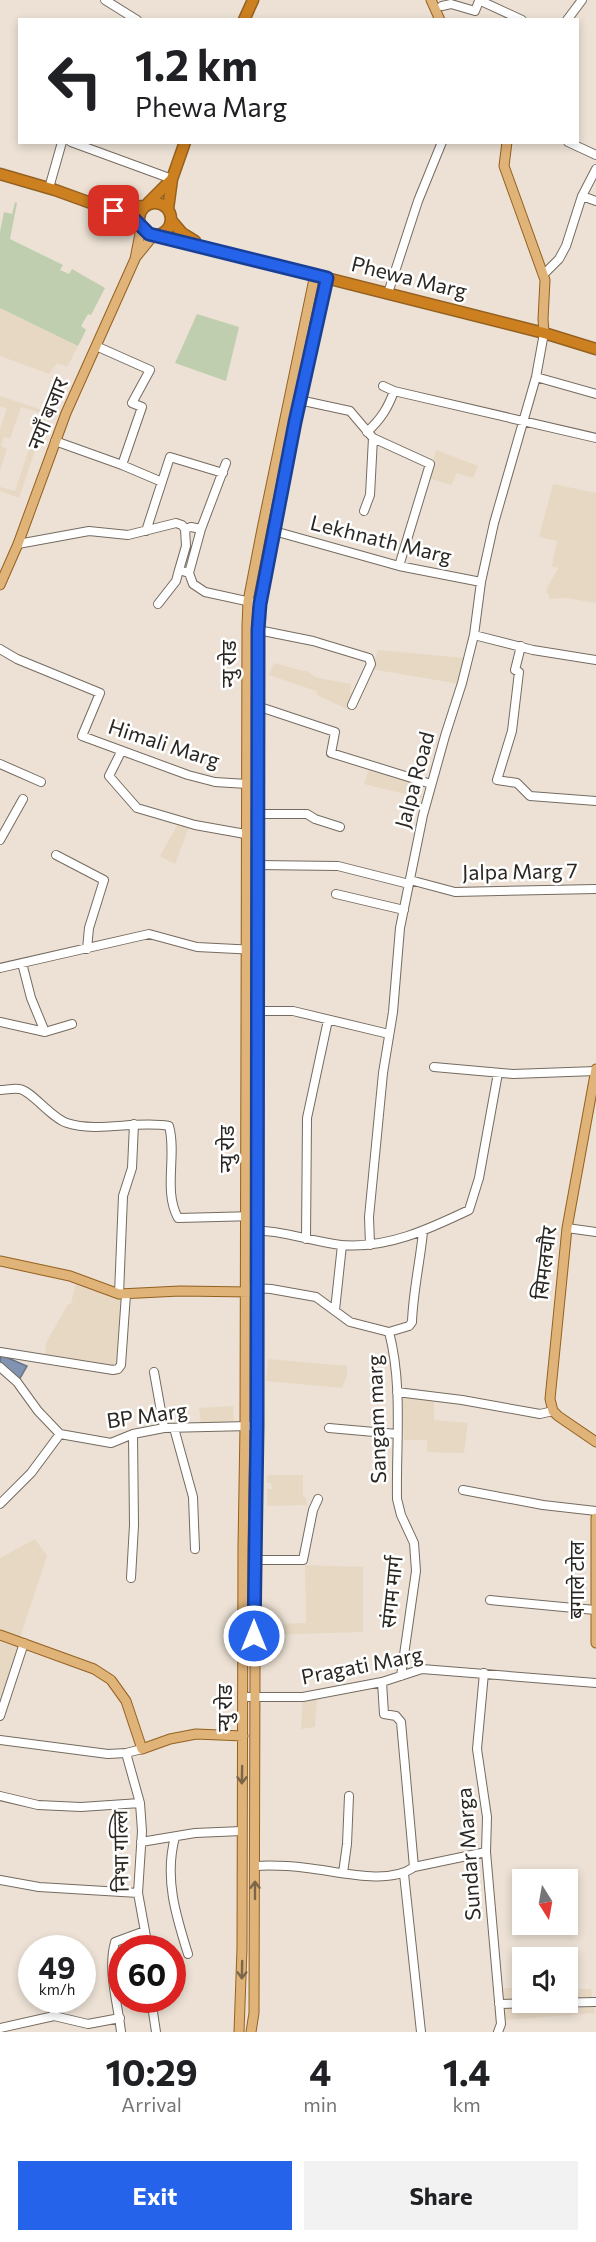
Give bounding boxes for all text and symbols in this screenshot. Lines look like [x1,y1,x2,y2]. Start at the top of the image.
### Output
text: 1.2 km [135,38,258,90]
icon: left [36,42,114,120]
text: Phewa Marg [135,90,287,123]
pin [88,185,139,236]
icon: arrive [97,194,130,227]
street label: Phewa Marg [349,250,470,303]
street label: नयाँ बजार [21,374,72,453]
street label: Lekhnath Marg [308,509,455,568]
street label: न्यु रोड [215,639,242,688]
street label: Himali Marg [106,713,223,772]
street label: Jalpa Road [389,729,438,831]
street label: Jalpa Marg 7 [462,857,578,884]
street label: न्यु रोड [213,1124,240,1173]
street label: सिमलचौर [527,1224,560,1301]
street label: Sangam marg [361,1354,390,1484]
street label: BP Marg [105,1396,189,1433]
street label: बगाले टोल [563,1540,588,1619]
street label: संगम मार्ग [374,1553,407,1629]
position arrow [222,1604,286,1668]
street label: Pragati Marg [299,1641,425,1689]
street label: न्यु रोड [211,1683,238,1732]
one-way arrow [237,1764,248,1784]
street label: Sundar Marga [450,1787,485,1921]
street label: निभा गल्लि [106,1809,133,1892]
north arrow [512,1869,578,1935]
map controls [512,1869,578,2013]
one-way arrow [249,1880,261,1900]
speed limit sign: 60 [108,1935,186,2013]
button: sound [512,1947,578,2013]
text: 49 [39,1948,75,1985]
one-way arrow [236,1959,247,1979]
text: km/h [39,1980,75,1998]
text: 10:29 [106,2049,198,2093]
text: 4 [309,2049,331,2093]
text: 1.4 [443,2049,490,2093]
text: Arrival [121,2092,182,2116]
text: min [303,2092,337,2116]
text: km [452,2092,481,2116]
button: Exit [18,2161,292,2230]
button: Share [304,2161,578,2230]

